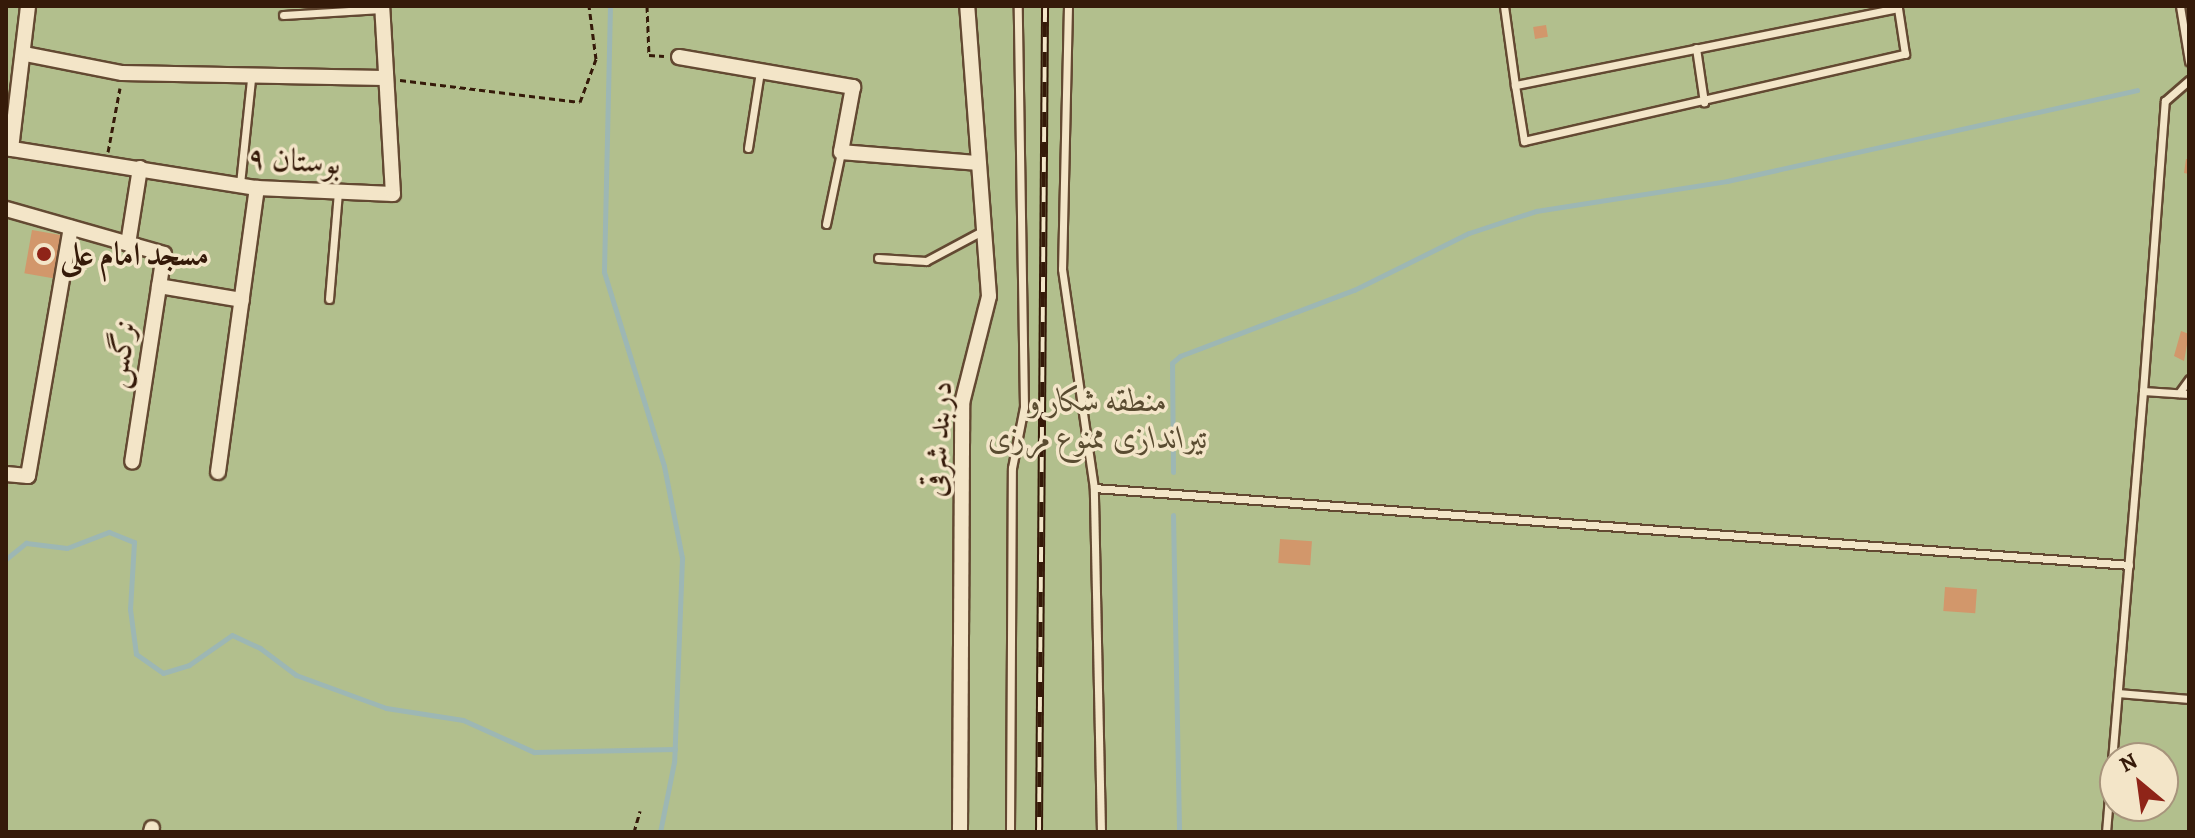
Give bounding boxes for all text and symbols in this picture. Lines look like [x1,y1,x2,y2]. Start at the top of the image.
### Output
street label: بوستان ۹ [246,138,342,182]
place label: مسجد امام علی [60,235,209,273]
marker: مسجد امام علی [35,245,53,263]
street label: نرگس [96,317,144,391]
street label: دربند شرقی [914,380,960,498]
park label: منطقه شکار و تیراندازی ممنوع مرزی [988,382,1208,457]
north arrow [2099,742,2179,822]
text: N [2114,746,2143,780]

